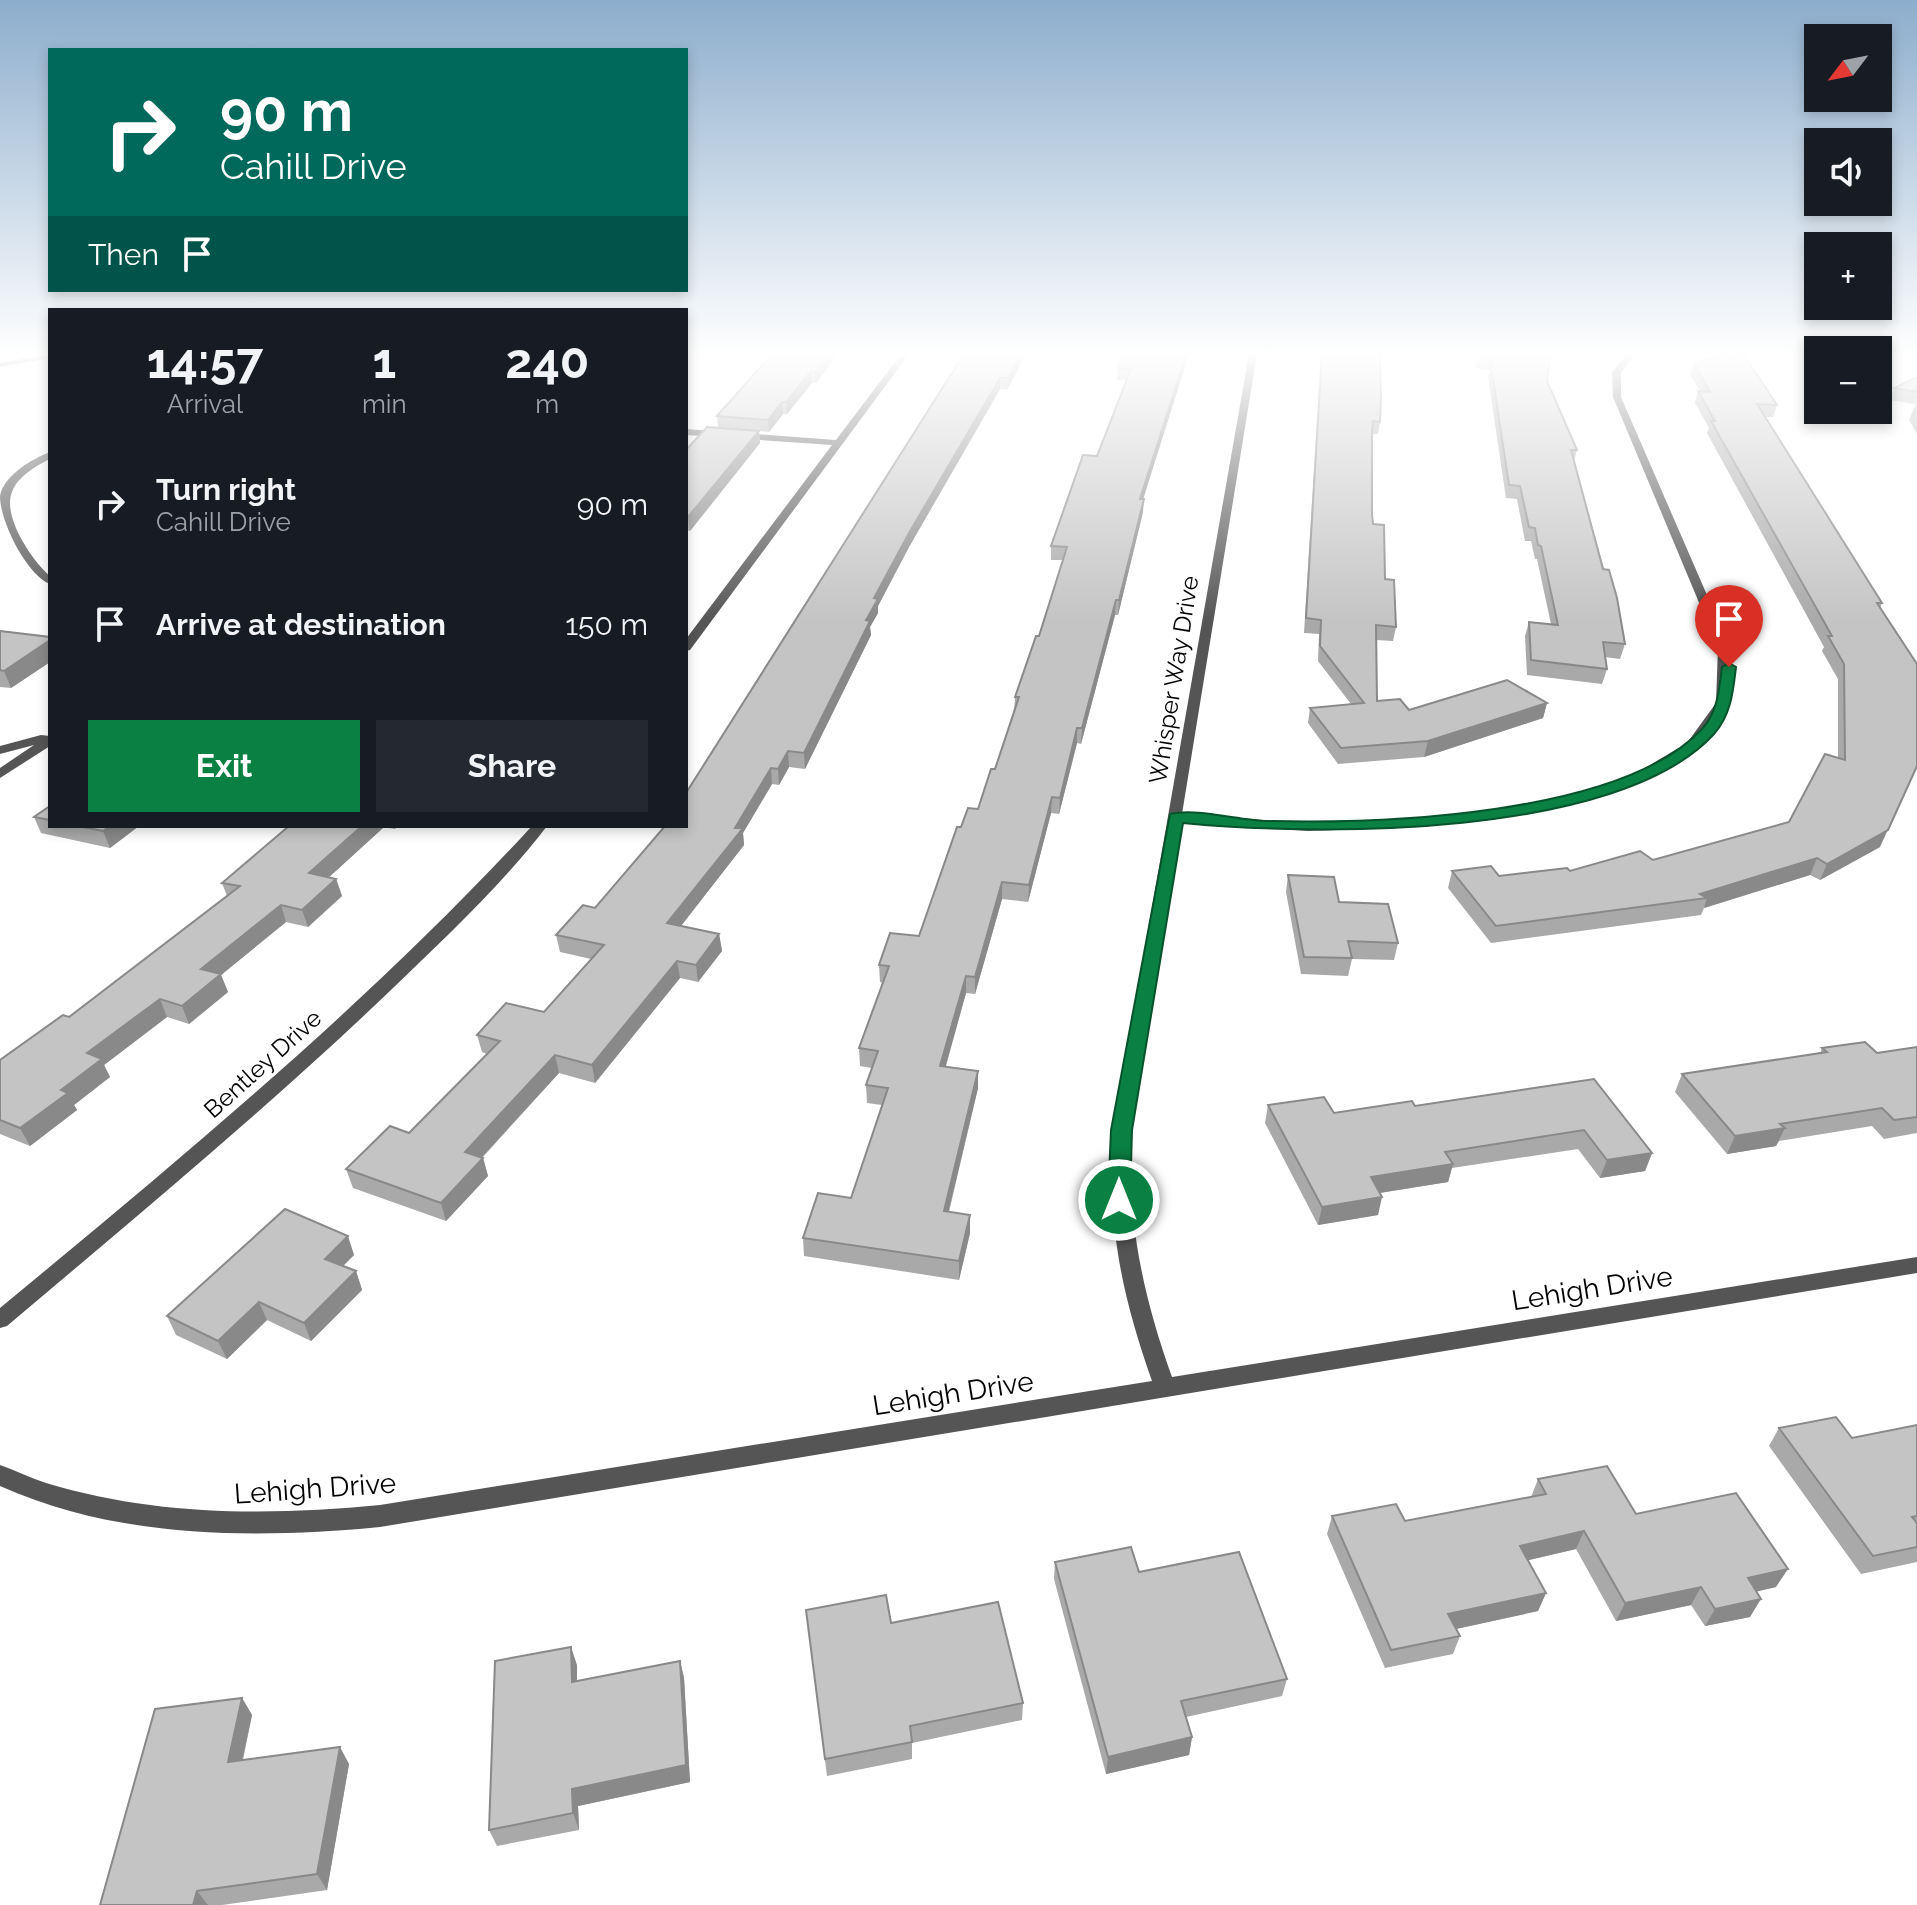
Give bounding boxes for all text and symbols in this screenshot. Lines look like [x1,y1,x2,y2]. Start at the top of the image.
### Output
north arrow [1804,24,1892,112]
map controls [1804,24,1892,424]
text: 90 m [220,78,353,144]
icon: right [88,80,192,184]
button: sound [1804,128,1892,216]
text: Cahill Drive [220,145,407,187]
icon: arrive [175,232,219,276]
button: + [1804,232,1892,320]
text: Then [88,237,159,272]
text: 14:57 [147,333,263,389]
text: 1 [372,333,396,389]
text: 240 [505,333,589,389]
button: − [1804,336,1892,424]
text: Arrival [167,389,243,419]
text: min [362,389,407,419]
text: m [535,389,559,419]
text: Turn right [156,472,296,507]
icon: right [88,482,132,526]
text: 90 m [577,487,648,522]
text: Cahill Drive [156,507,291,537]
street label: Whisper Way Drive [1143,574,1204,786]
pin [1695,585,1763,667]
icon: arrive [1707,597,1751,641]
icon: arrive [88,602,132,646]
text: Arrive at destination [156,607,446,642]
text: 150 m [565,607,648,642]
button: Exit [88,720,360,812]
button: Share [376,720,648,812]
street label: Bentley Drive [198,1003,327,1124]
position arrow [1077,1158,1161,1242]
street label: Lehigh Drive [1509,1259,1675,1317]
street label: Lehigh Drive [870,1364,1036,1422]
street label: Lehigh Drive [233,1466,397,1511]

